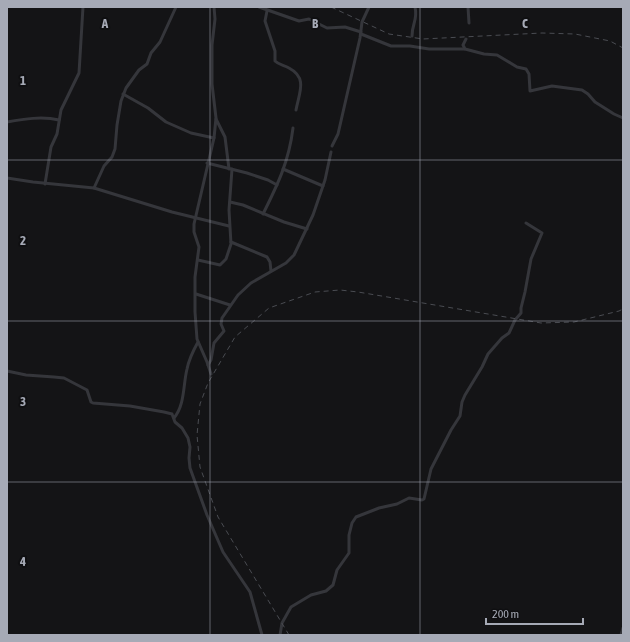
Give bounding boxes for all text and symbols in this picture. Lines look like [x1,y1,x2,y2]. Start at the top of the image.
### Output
text: A [101,16,109,31]
text: B [312,16,319,31]
text: C [522,16,528,31]
text: 1 [20,73,26,88]
text: 2 [20,233,26,248]
text: 3 [20,394,26,409]
text: 4 [19,554,26,569]
scale bar [486,600,583,626]
text: 200 m [492,607,519,621]

